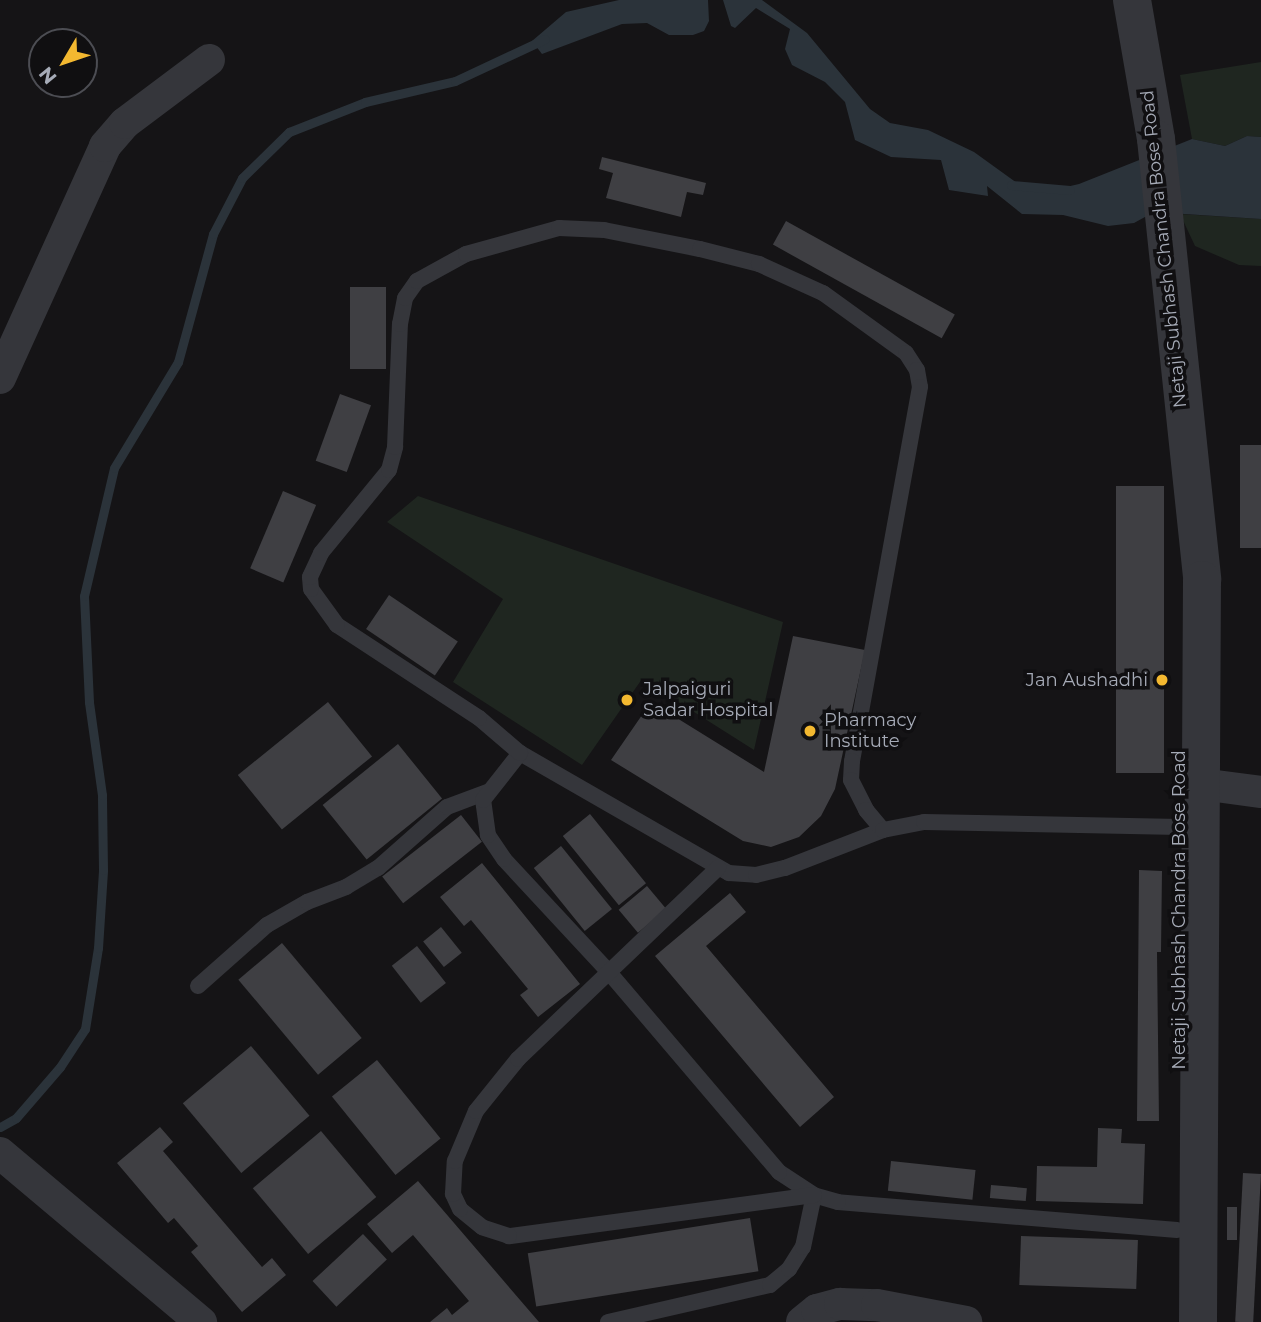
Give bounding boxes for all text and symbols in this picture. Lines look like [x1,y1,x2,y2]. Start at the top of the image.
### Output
north arrow [28,28,98,98]
text: N [34,62,62,88]
street label: Netaji Subhash Chandra Bose Road [1137,89,1191,409]
place label: Jan Aushadhi [1026,669,1148,691]
marker: Jan Aushadhi [1154,672,1170,688]
place label: Jalpaiguri Sadar Hospital [643,679,773,722]
marker: Jalpaiguri Sadar Hospital [617,690,637,710]
place label: Pharmacy Institute [824,710,916,752]
marker: Pharmacy Institute [802,723,818,739]
street label: Netaji Subhash Chandra Bose Road [1168,750,1190,1070]

